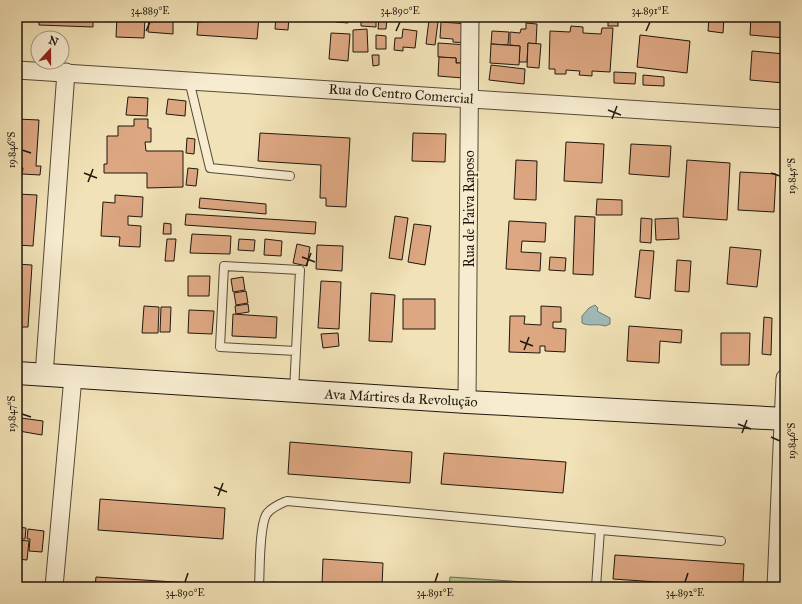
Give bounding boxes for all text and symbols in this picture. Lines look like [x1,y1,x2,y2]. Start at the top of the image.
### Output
text: 34.889°E [131,5,169,17]
text: 34.890°E [380,5,420,17]
text: 34.891°E [631,5,669,17]
north arrow [30,30,70,70]
text: N [47,33,61,49]
street label: Rua do Centro Comercial [328,80,474,108]
text: 19.846°S [6,131,18,168]
street label: Rua de Paiva Raposo [461,150,478,268]
text: 19.845°S [786,158,798,194]
street label: Ava Mártires da Revolução [323,385,478,411]
text: 19.847°S [6,396,18,432]
text: 19.846°S [786,422,798,459]
text: 34.890°E [165,587,205,599]
text: 34.891°E [416,587,454,599]
text: 34.892°E [666,587,704,599]

